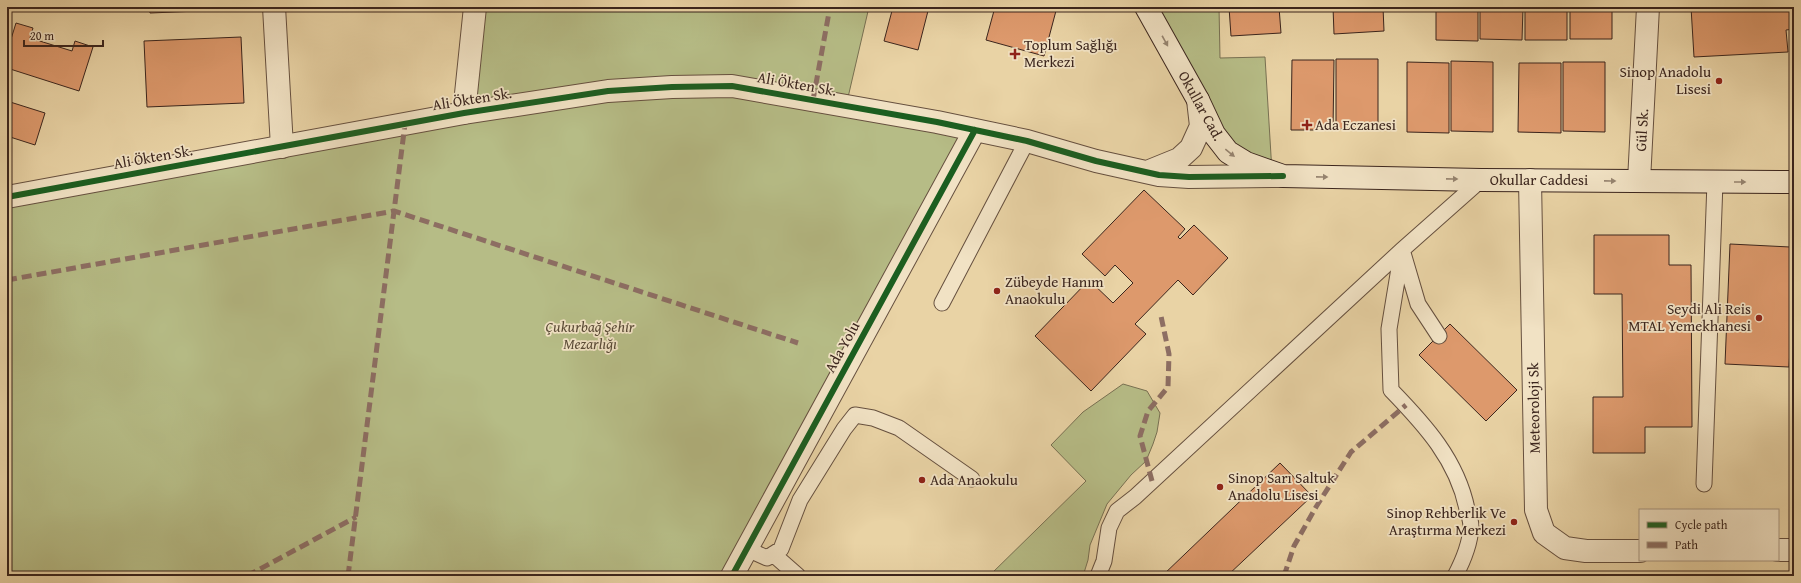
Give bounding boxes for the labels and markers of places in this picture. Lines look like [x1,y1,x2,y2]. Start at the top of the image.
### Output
place label: Toplum Sağlığı Merkezi [1024,34,1117,72]
marker: Toplum Sağlığı Merkezi [1009,48,1021,60]
place label: Sinop Anadolu Lisesi [1619,61,1712,99]
marker: Sinop Anadolu Lisesi [1714,76,1724,86]
place label: Ada Eczanesi [1315,114,1396,135]
marker: Ada Eczanesi [1302,120,1312,130]
place label: Zübeyde Hanım Anaokulu [1005,271,1104,309]
marker: Zübeyde Hanım Anaokulu [992,286,1002,296]
place label: Seydi Ali Reis MTAL Yemekhanesi [1628,298,1751,336]
marker: Seydi Ali Reis MTAL Yemekhanesi [1754,313,1764,323]
place label: Sinop Sarı Saltuk Anadolu Lisesi [1228,467,1335,505]
place label: Ada Anaokulu [930,469,1019,490]
marker: Ada Anaokulu [917,475,927,485]
marker: Sinop Sarı Saltuk Anadolu Lisesi [1215,482,1225,492]
place label: Sinop Rehberlik Ve Araştırma Merkezi [1387,502,1506,540]
marker: Sinop Rehberlik Ve Araştırma Merkezi [1509,517,1519,527]

